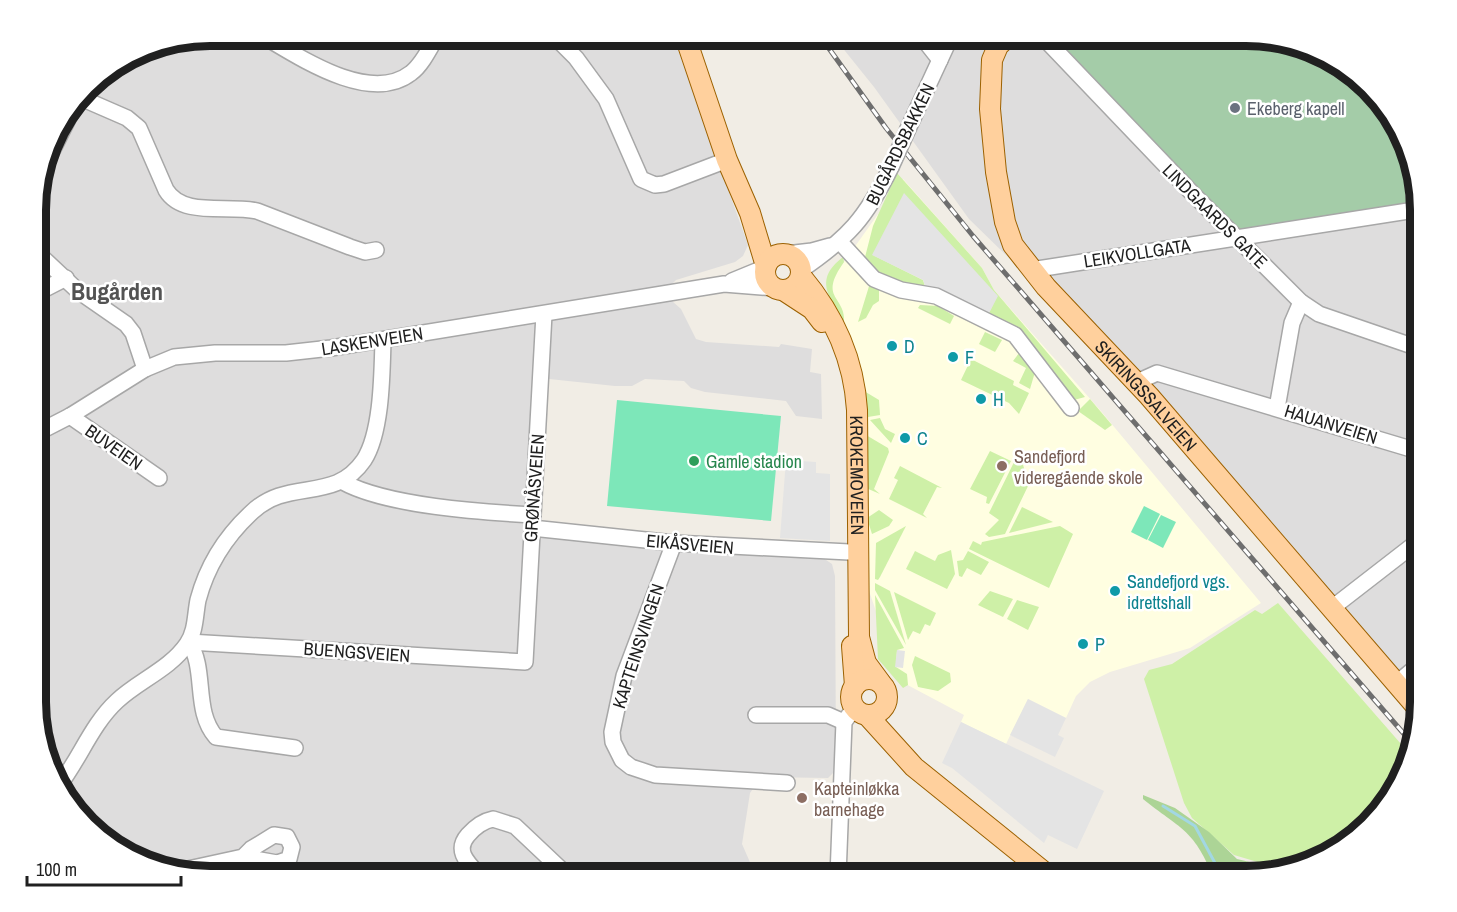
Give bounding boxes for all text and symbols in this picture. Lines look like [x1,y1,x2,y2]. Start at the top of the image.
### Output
street label: BUGÅRDSBAKKEN [860,79,940,209]
place label: Ekeberg kapell [1247,96,1345,121]
marker: Ekeberg kapell [1228,101,1242,115]
street label: LINDGAARDS GATE [1157,158,1273,274]
street label: LEIKVOLLGATA [1082,232,1192,274]
district label: Bugården [71,275,163,307]
street label: LASKENVEIEN [319,321,425,361]
place label: D [904,334,915,359]
street label: SKIRINGSSALVEIEN [1090,334,1203,456]
marker: D [885,339,899,353]
place label: F [965,345,974,370]
marker: F [946,350,960,364]
place label: H [993,387,1004,412]
marker: H [974,392,988,406]
street label: HAUANVEIEN [1281,398,1381,450]
street label: KROKEMOVEIEN [845,415,871,535]
street label: BUVEIEN [80,418,148,476]
place label: C [917,426,928,451]
marker: C [898,431,912,445]
street label: GRØNÅSVEIEN [518,433,550,543]
place label: Sandefjord videregående skole [1014,444,1143,490]
place label: Gamle stadion [706,449,802,474]
marker: Gamle stadion [687,454,701,468]
marker: Sandefjord videregående skole [995,459,1009,473]
street label: EIKÅSVEIEN [645,528,735,560]
place label: Sandefjord vgs. idrettshall [1127,569,1230,615]
street label: KAPTEINSVINGEN [606,581,670,711]
marker: Sandefjord vgs. idrettshall [1108,584,1122,598]
place label: P [1095,632,1105,657]
street label: BUENGSVEIEN [303,636,411,668]
marker: P [1076,637,1090,651]
place label: Kapteinløkka barnehage [814,776,899,822]
marker: Kapteinløkka barnehage [795,791,809,805]
scale bar [27,849,182,887]
text: 100 m [36,857,77,882]

